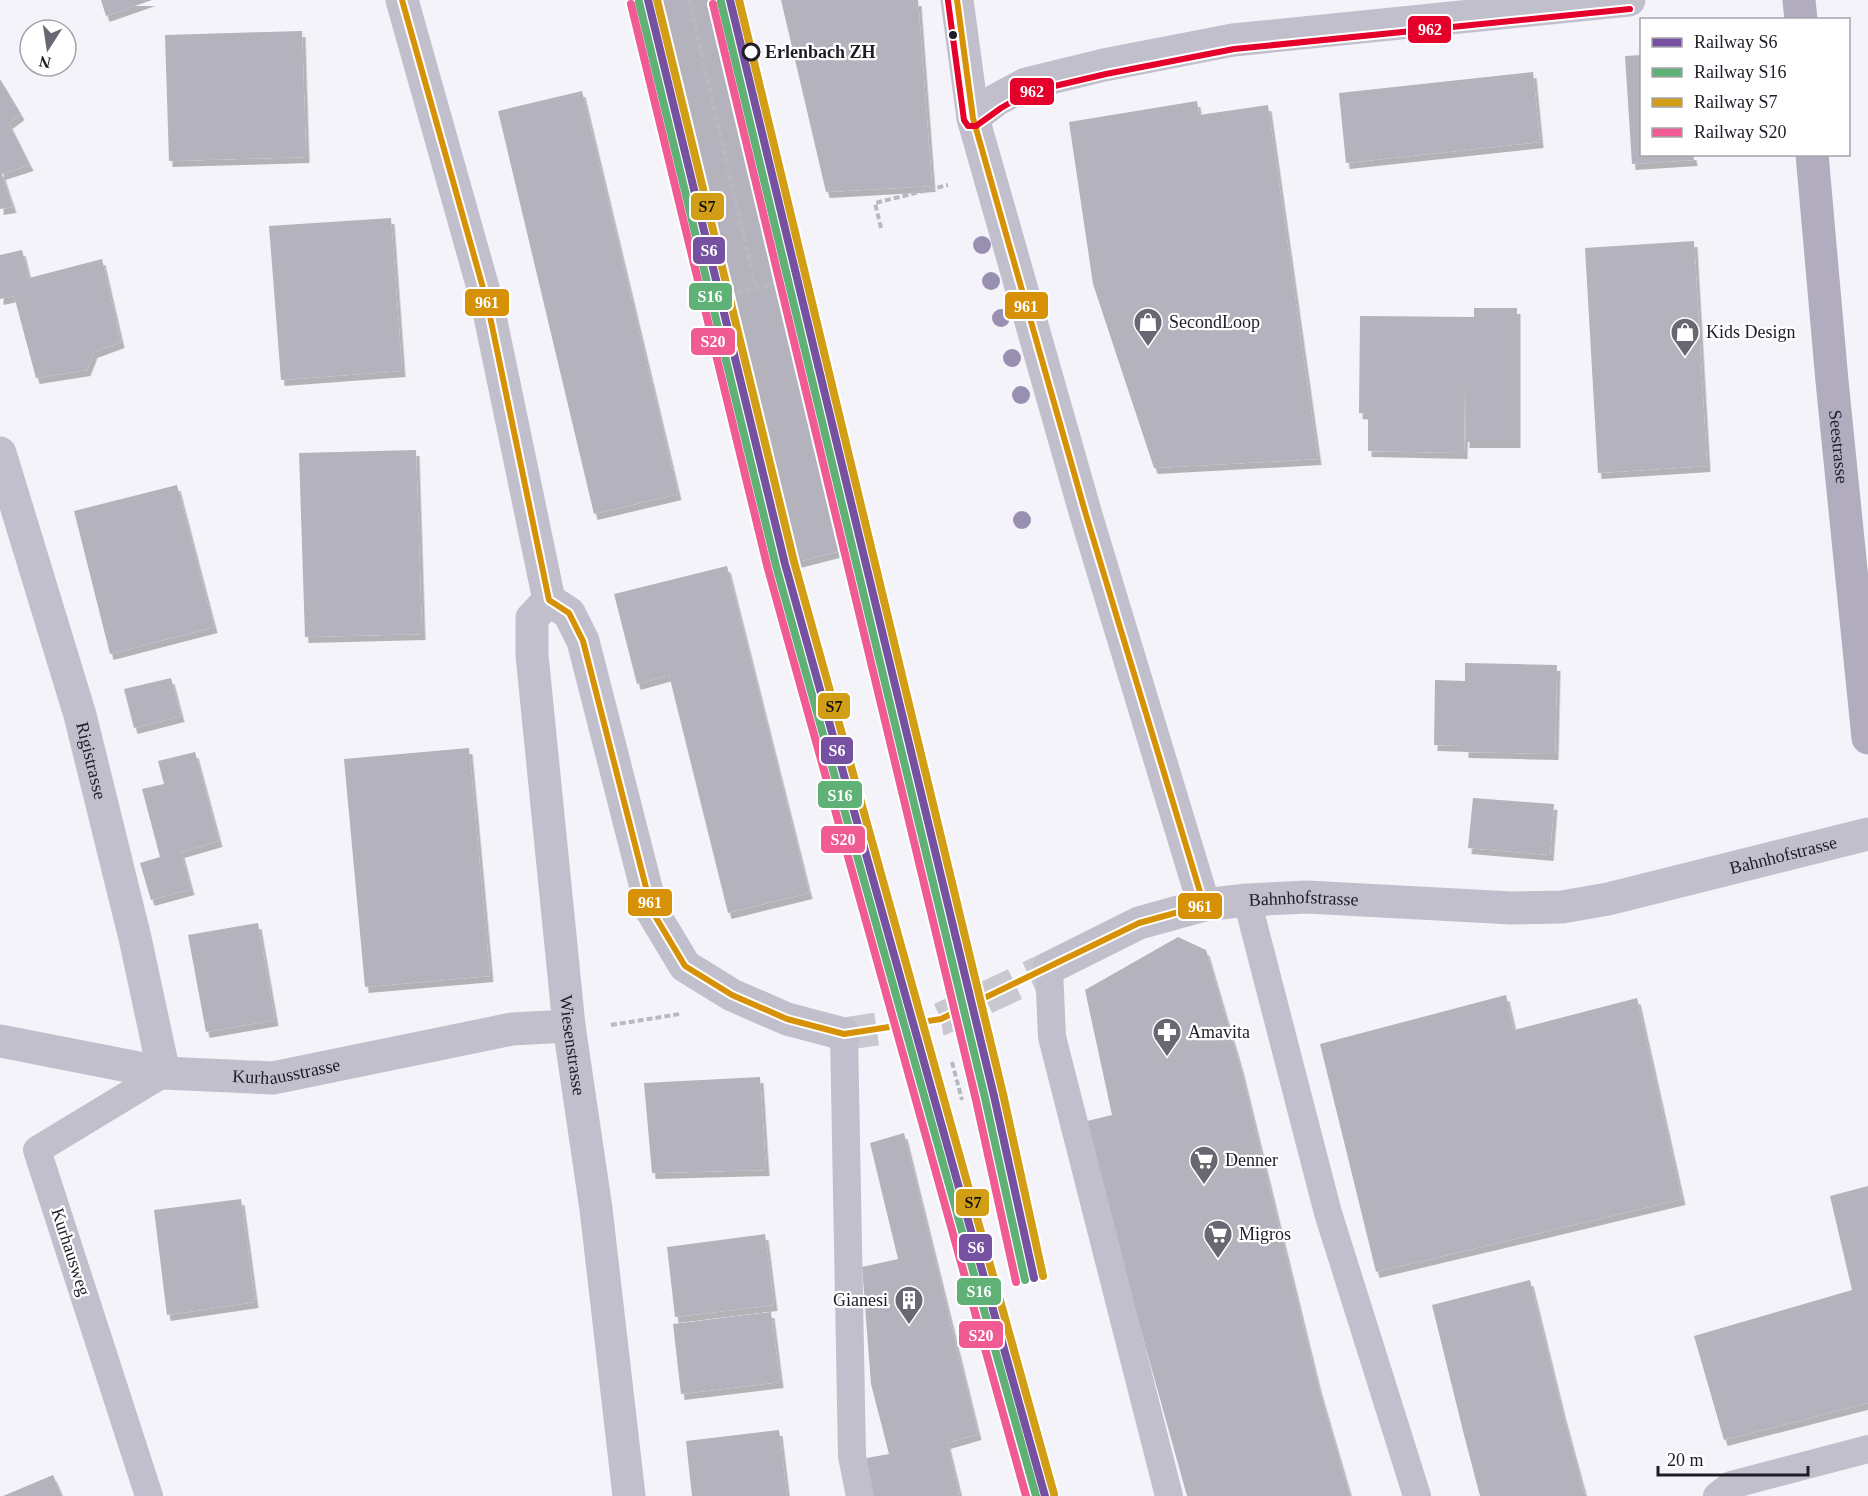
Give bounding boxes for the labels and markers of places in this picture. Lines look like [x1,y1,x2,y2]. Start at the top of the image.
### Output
unlabelled marker [947,29,959,41]
place label: Erlenbach ZH [765,42,876,62]
marker: Erlenbach ZH [742,43,760,61]
shop icon: SecondLoop [1132,306,1164,348]
place label: SecondLoop [1169,312,1260,332]
shop icon: Kids Design [1669,316,1701,358]
place label: Kids Design [1706,322,1796,342]
pharmacy icon: Amavita [1151,1016,1183,1058]
place label: Amavita [1188,1022,1250,1042]
supermarket icon: Denner [1188,1144,1220,1186]
place label: Denner [1225,1150,1278,1170]
supermarket icon: Migros [1202,1218,1234,1260]
place label: Migros [1239,1224,1291,1244]
building icon: Gianesi [893,1284,925,1326]
place label: Gianesi [833,1290,888,1310]

